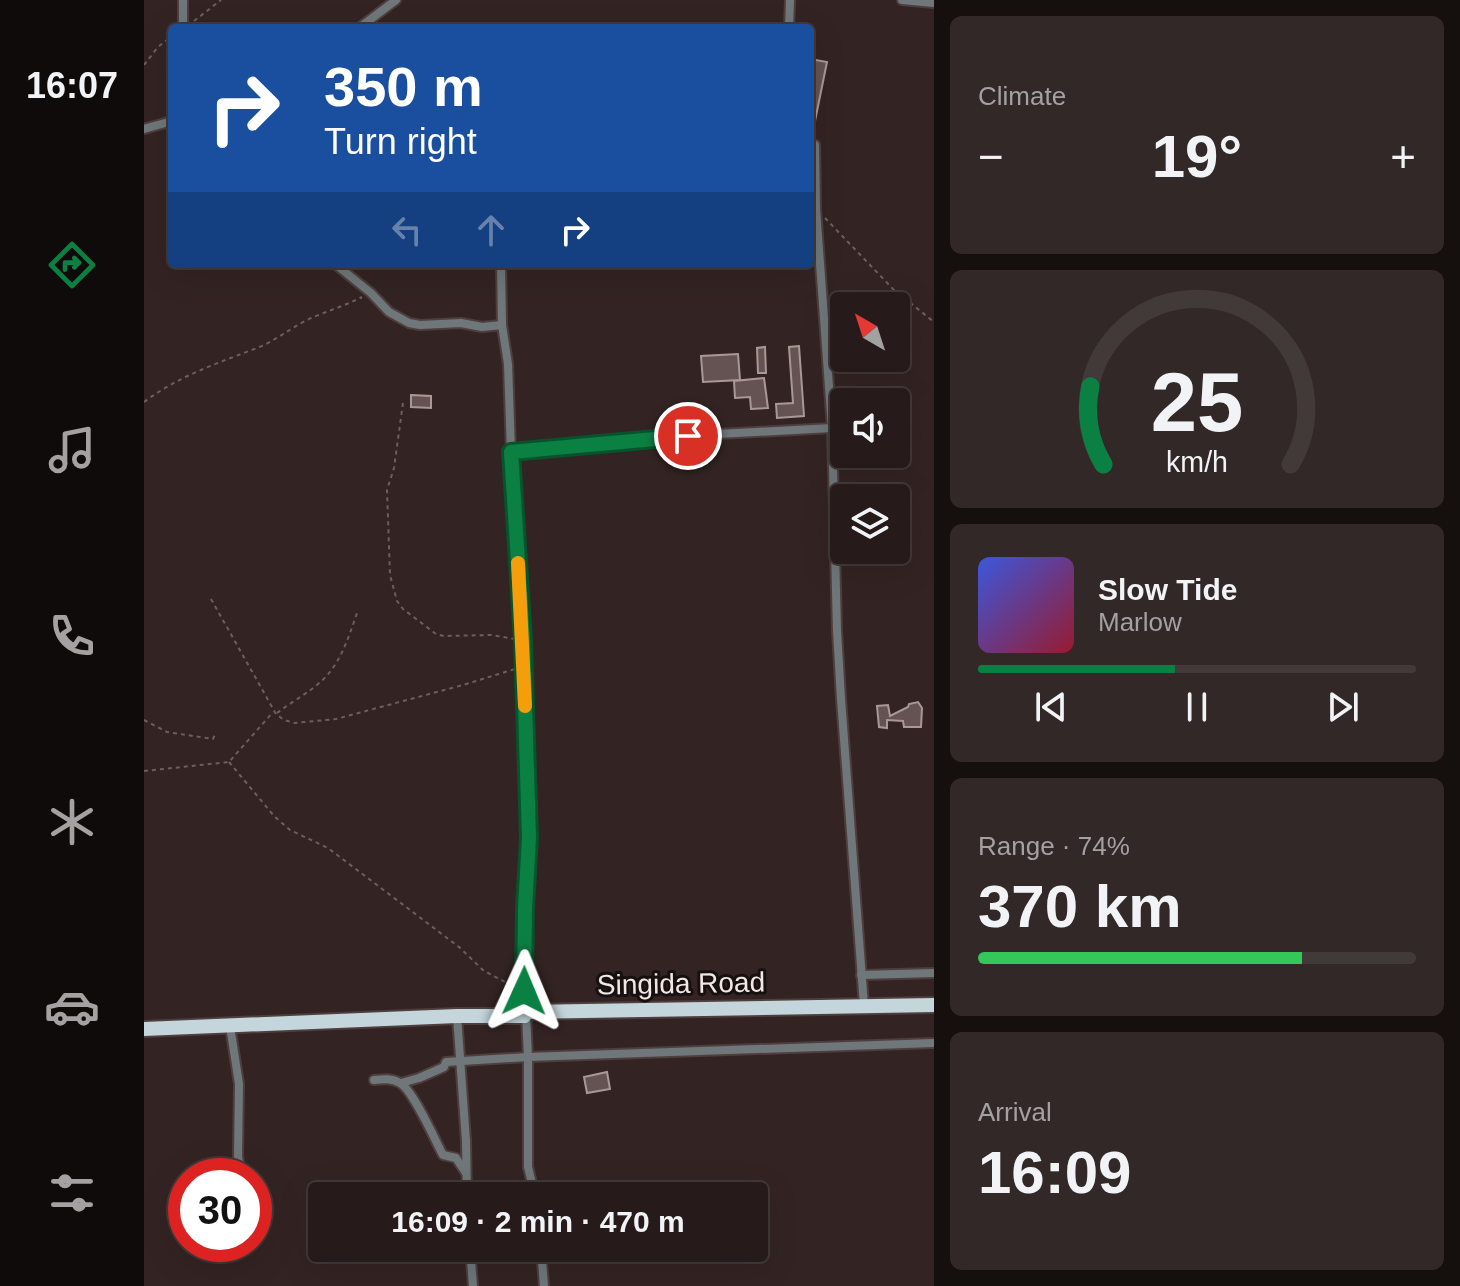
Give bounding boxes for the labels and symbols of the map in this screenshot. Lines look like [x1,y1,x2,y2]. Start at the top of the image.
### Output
north arrow [830,292,910,372]
pin [654,402,722,470]
position arrow [482,949,566,1033]
street label: Singida Road [597,967,765,1000]
speed limit sign: 30 [168,1158,272,1262]

